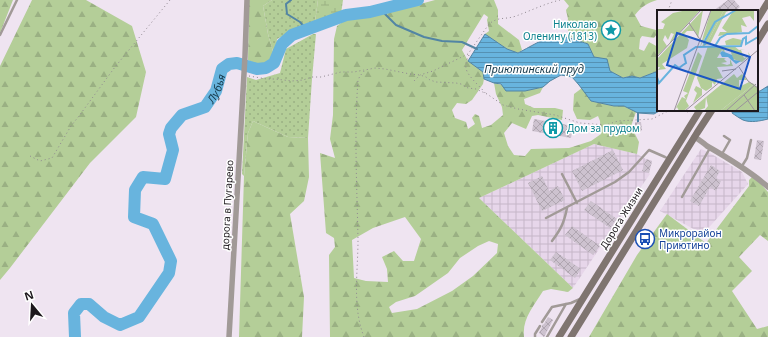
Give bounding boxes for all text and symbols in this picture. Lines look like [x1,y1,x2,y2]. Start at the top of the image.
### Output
inset map [657,10,758,111]
place label: Николаю Оленину (1813) [523,17,597,43]
place icon: Николаю Оленину (1813) [600,19,622,41]
water label: Приютинский пруд [484,61,584,76]
water label: Лубья [202,72,228,107]
building icon: Дом за прудом [542,117,564,139]
place label: Дом за прудом [567,121,640,135]
street label: дорога в Пугарево [218,159,236,250]
street label: Дорога Жизни [596,184,646,252]
place label: Микрорайон Приютино [659,226,722,252]
bus stop icon: Микрорайон Приютино [634,228,656,250]
north arrow [12,285,52,325]
text: N [22,286,35,304]

